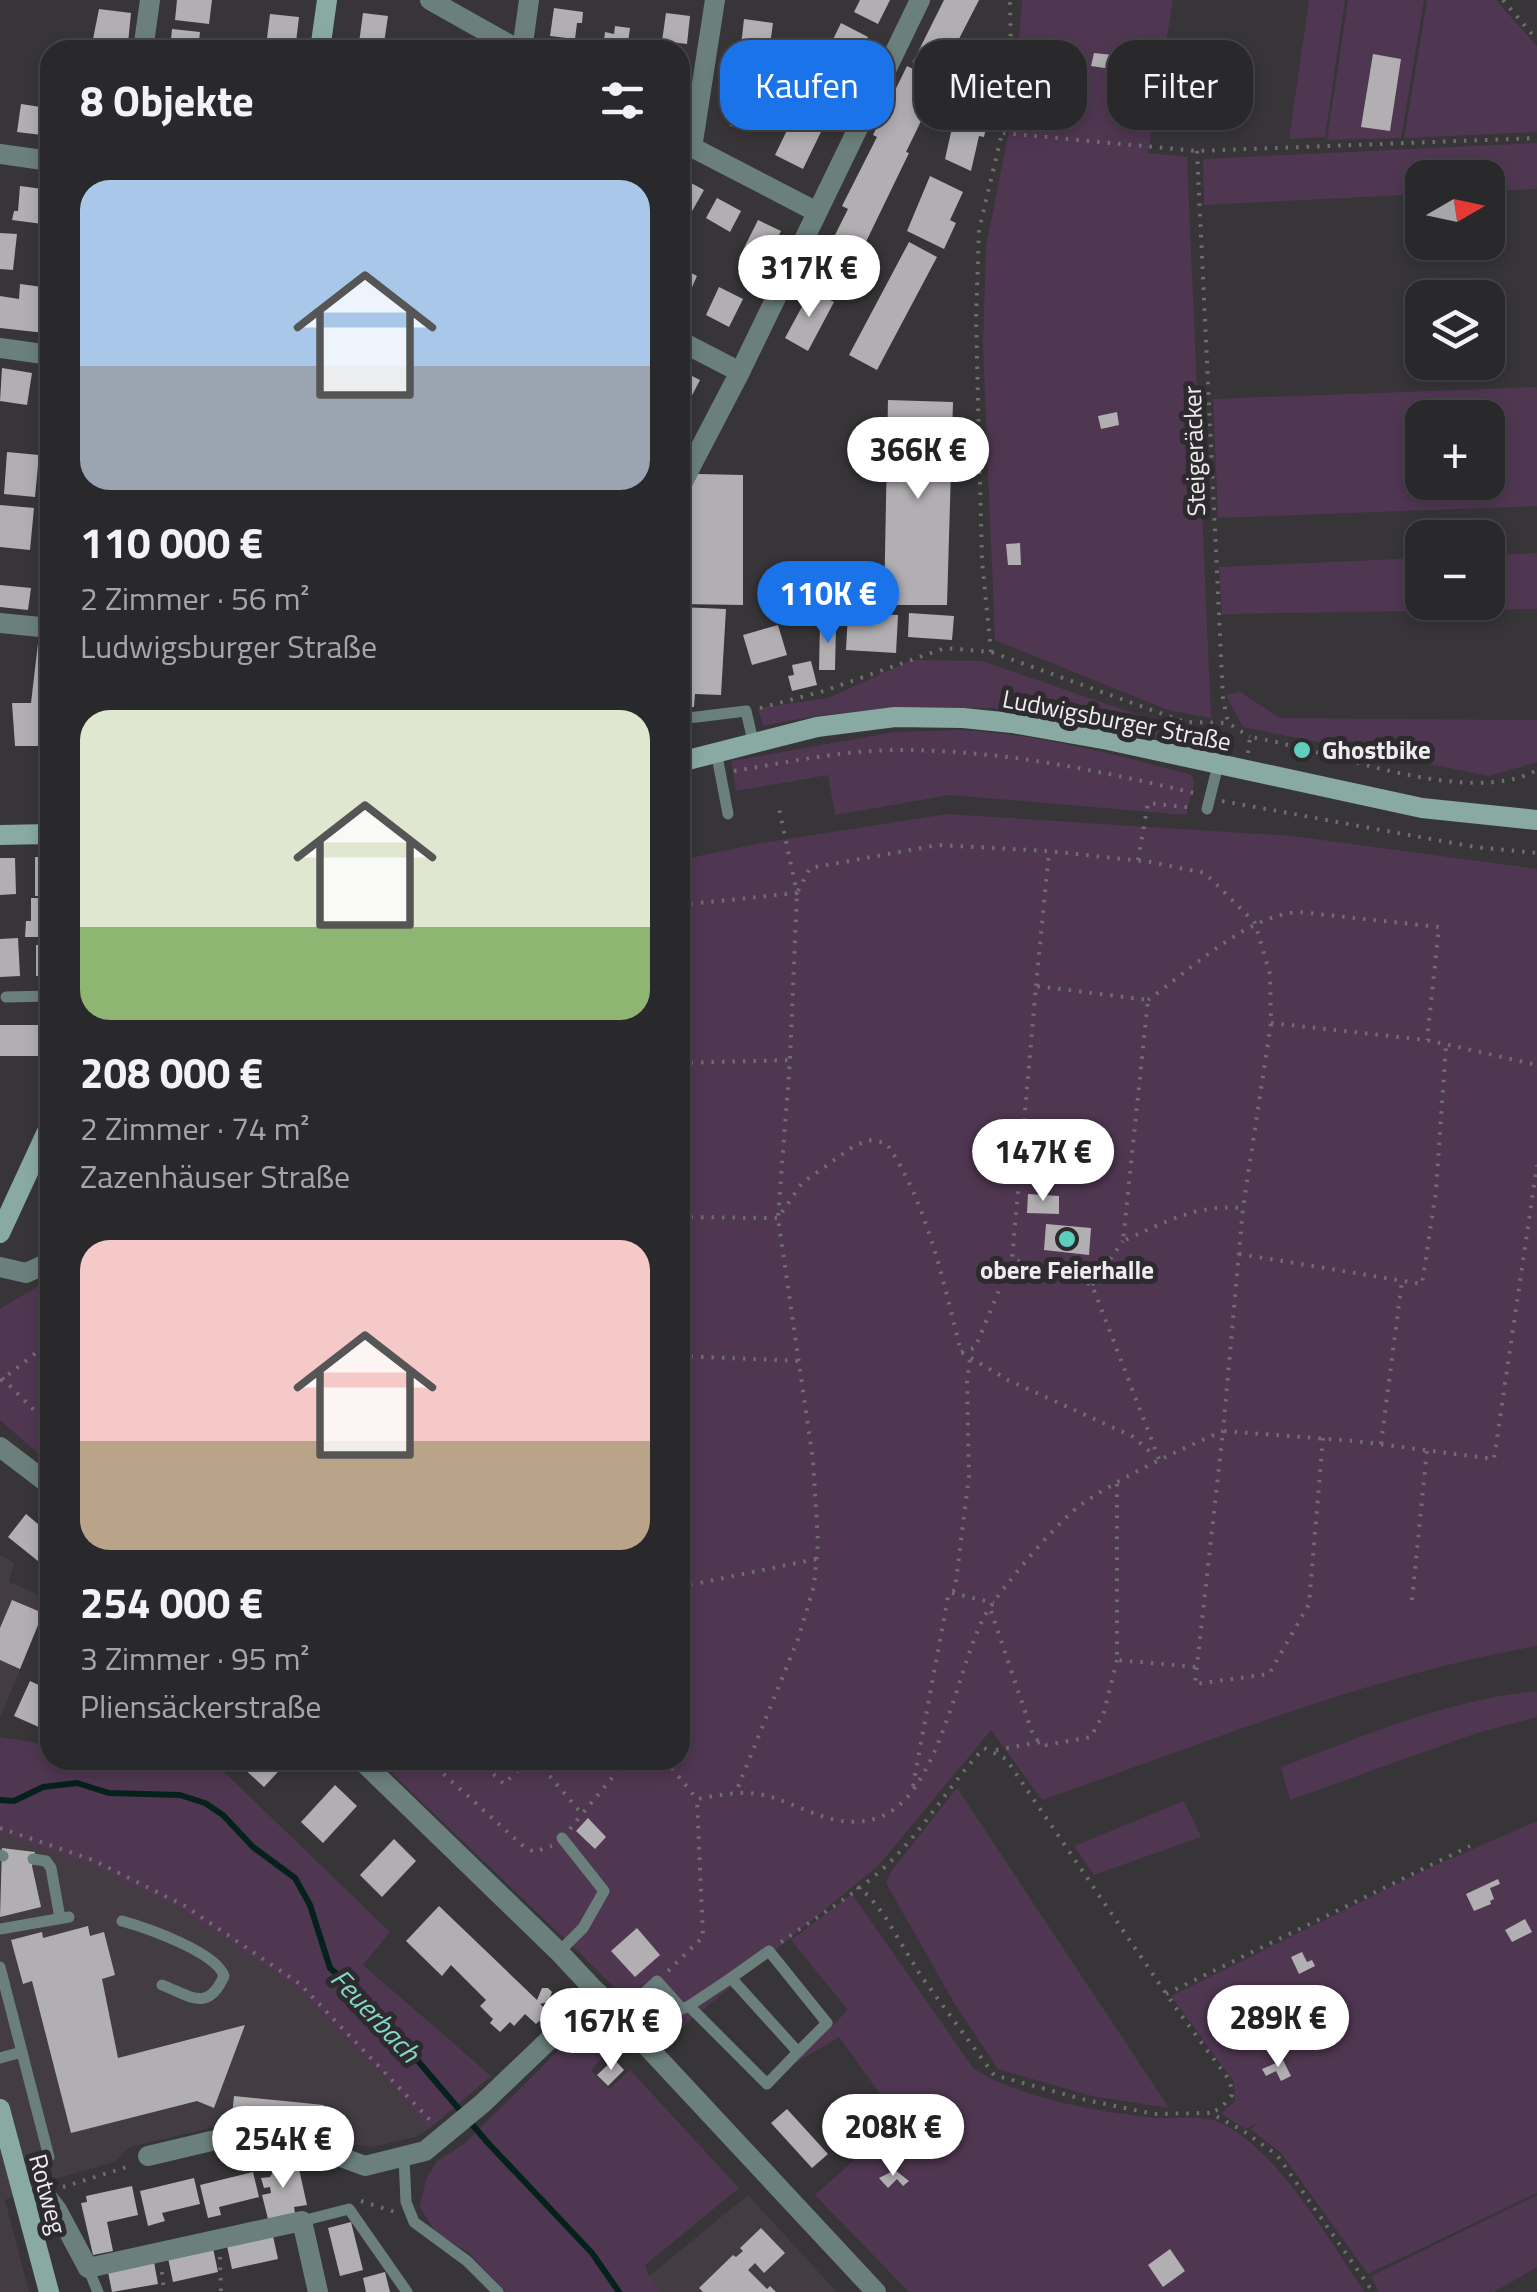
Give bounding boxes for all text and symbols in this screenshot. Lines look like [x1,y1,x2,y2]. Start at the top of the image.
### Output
chip: Kaufen [720,40,894,130]
chip: Mieten [914,40,1087,130]
chip: Filter [1107,40,1253,130]
text: 8 Objekte [80,68,254,132]
icon: filters [595,73,650,128]
north arrow [1405,160,1505,260]
map controls [1405,160,1505,620]
pin: 317K € [728,235,890,320]
text: 317K € [760,243,858,291]
icon: home [275,245,455,425]
button: layers [1405,280,1505,380]
street label: Steigeräcker [1173,385,1215,517]
button: + [1405,400,1505,500]
pin: 366K € [837,417,999,502]
text: 366K € [869,425,967,473]
text: 110 000 € [80,510,263,574]
button: − [1405,520,1505,620]
pin: 110K € [747,561,909,646]
text: 110K € [779,569,877,617]
text: 2 Zimmer · 56 m² [80,574,309,622]
text: Ludwigsburger Straße [80,622,377,670]
street label: Ludwigsburger Straße [999,679,1235,761]
place label: Ghostbike [1322,731,1431,769]
marker: Ghostbike [1291,739,1313,761]
icon: home [275,775,455,955]
text: 208 000 € [80,1040,263,1104]
text: 2 Zimmer · 74 m² [80,1104,309,1152]
pin: 147K € [962,1119,1124,1204]
text: 147K € [994,1127,1092,1175]
text: Zazenhäuser Straße [80,1152,350,1200]
marker: obere Feierhalle [1056,1228,1078,1250]
place label: obere Feierhalle [980,1251,1154,1289]
icon: home [275,1305,455,1485]
text: 254 000 € [80,1570,263,1634]
text: 3 Zimmer · 95 m² [80,1634,309,1682]
text: Pliensäckerstraße [80,1682,321,1730]
water label: Feuerbach [321,1958,432,2073]
pin: 289K € [1197,1985,1359,2070]
pin: 167K € [530,1988,692,2073]
text: 289K € [1229,1993,1327,2041]
text: 167K € [562,1996,660,2044]
pin: 208K € [812,2094,974,2179]
text: 208K € [844,2102,942,2150]
pin: 254K € [202,2106,364,2191]
text: 254K € [234,2114,332,2162]
street label: Rotweg [19,2150,77,2238]

